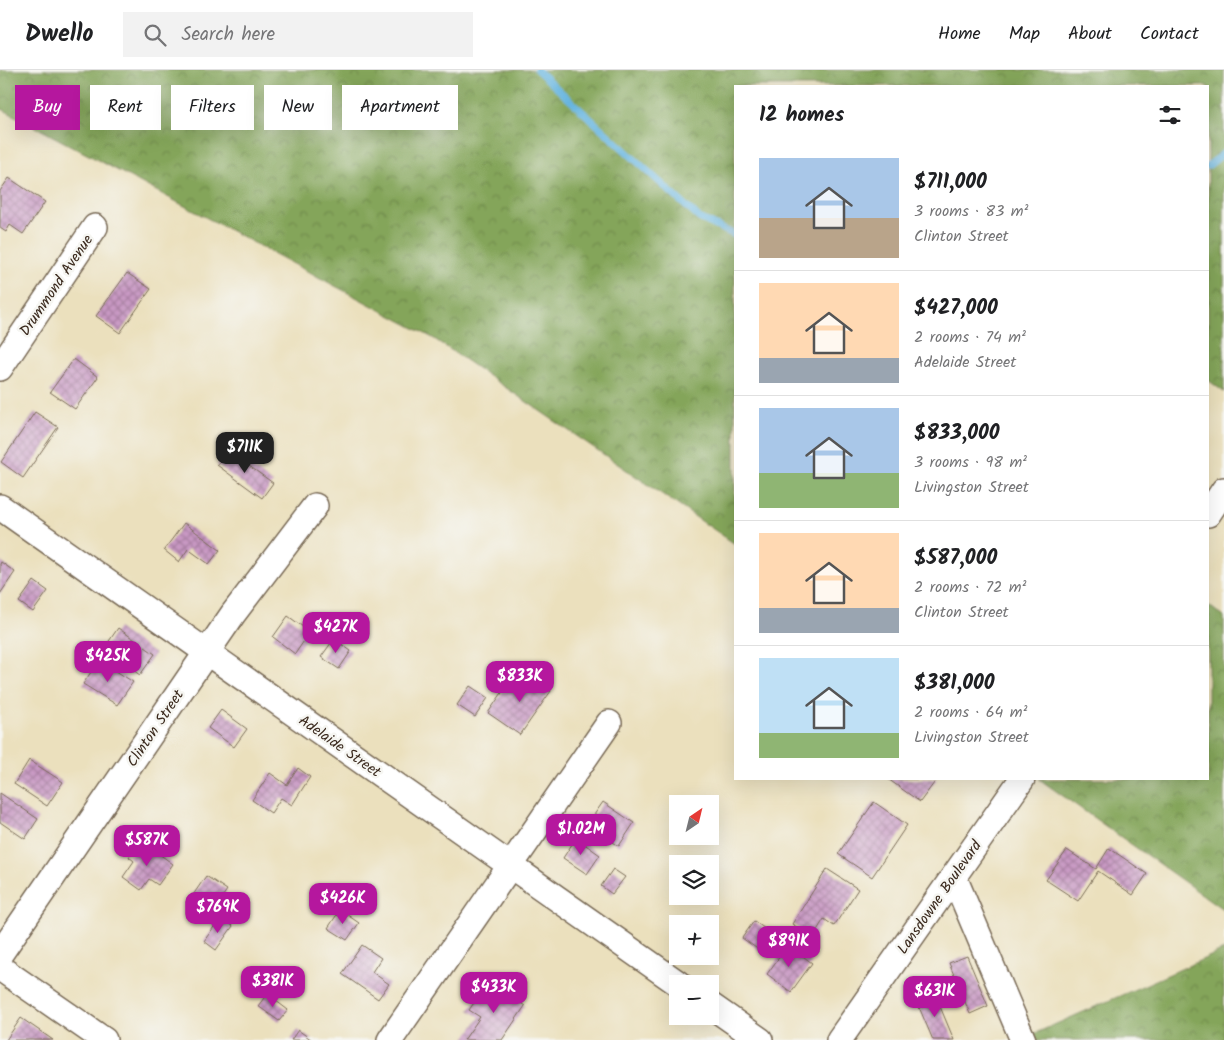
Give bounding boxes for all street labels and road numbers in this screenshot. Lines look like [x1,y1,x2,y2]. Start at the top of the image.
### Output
street label: Drummond Avenue [14,230,100,341]
street label: Clinton Street [121,685,191,772]
street label: Adelaide Street [293,709,386,784]
street label: Lansdowne Boulevard [891,835,989,960]

